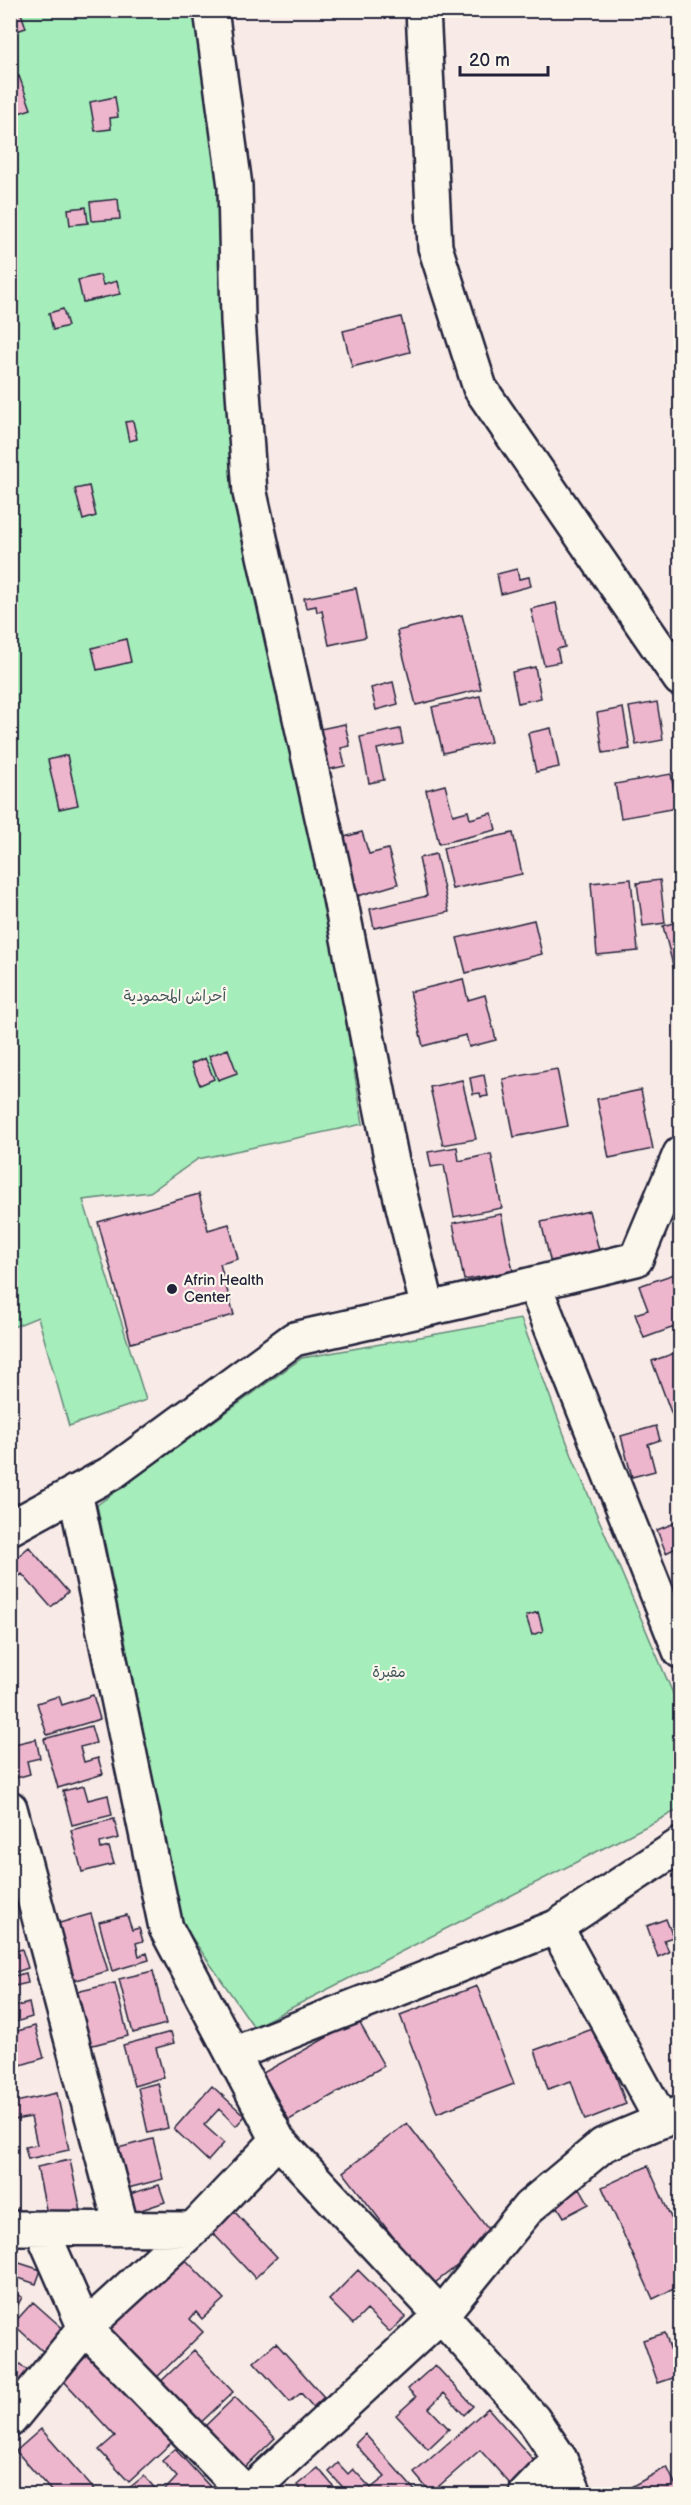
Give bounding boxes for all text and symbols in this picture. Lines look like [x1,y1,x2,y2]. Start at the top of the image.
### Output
scale bar [460,39,548,77]
text: 20 m [469,50,510,71]
park label: أحراش المحمودية [124,987,227,1006]
place label: Afrin Health Center [184,1271,264,1307]
marker: Afrin Health Center [165,1282,179,1296]
park label: مقبرة [372,1663,406,1682]

